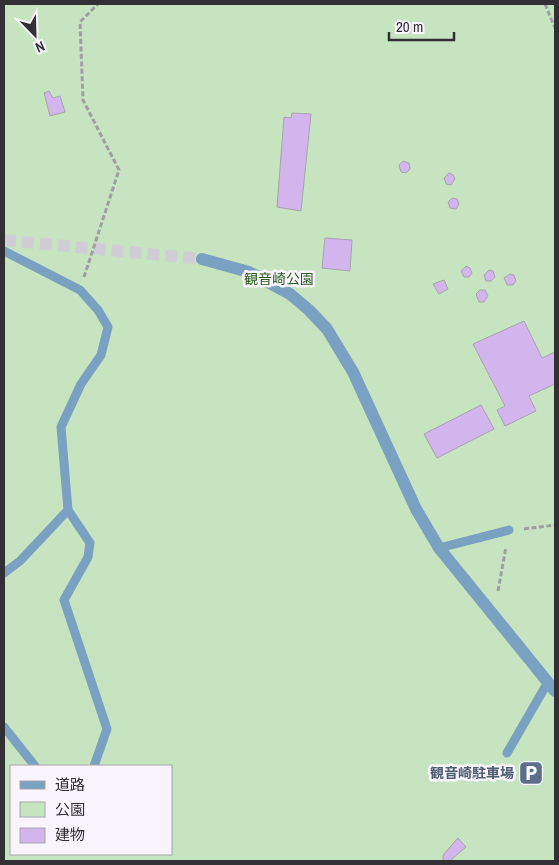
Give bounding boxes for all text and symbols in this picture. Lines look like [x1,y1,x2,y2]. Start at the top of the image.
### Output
north arrow [10,10,60,60]
scale bar [389,10,454,42]
text: 20 m [396,16,423,37]
text: N [33,37,47,57]
park label: 観音崎公園 [244,270,314,288]
parking icon: 観音崎駐車場 [518,760,544,786]
place label: 観音崎駐車場 [430,764,514,782]
legend [10,765,172,855]
text: 道路 [55,774,85,795]
text: 公園 [55,799,85,820]
text: 建物 [55,824,85,845]

